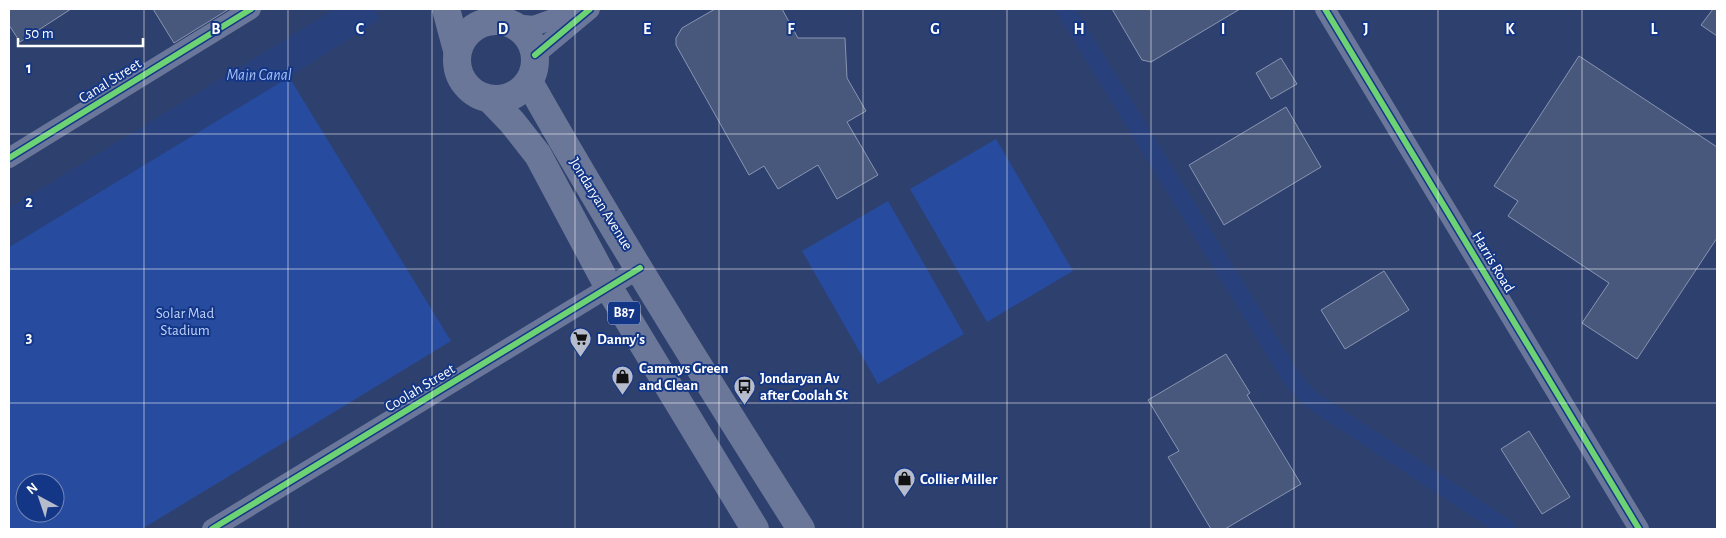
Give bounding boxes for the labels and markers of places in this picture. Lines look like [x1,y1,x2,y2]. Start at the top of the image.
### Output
supermarket icon: Danny's [569,327,593,358]
place label: Danny's [597,332,645,347]
place label: Cammys Green and Clean [639,361,729,393]
shop icon: Cammys Green and Clean [611,365,635,396]
place label: Jondaryan Av after Coolah St [760,371,848,403]
bus stop icon: Jondaryan Av after Coolah St [732,375,756,406]
shop icon: Collier Miller [892,467,916,498]
place label: Collier Miller [920,472,998,487]

